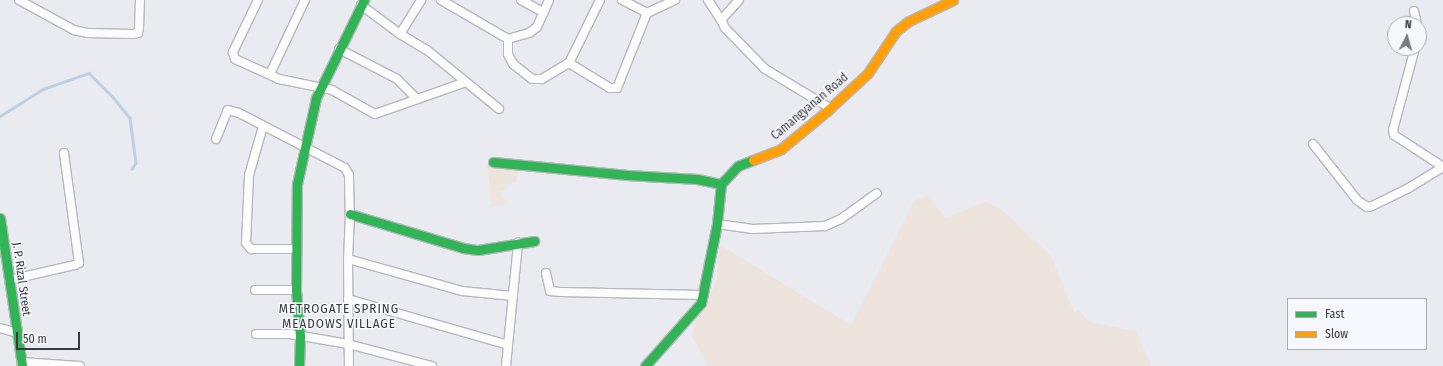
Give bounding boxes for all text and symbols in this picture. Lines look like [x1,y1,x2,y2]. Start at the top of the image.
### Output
north arrow [1387,16,1427,56]
text: N [1404,18,1412,31]
street label: Camangyanan Road [769,71,851,143]
street label: J. P. Rizal Street [9,241,33,317]
legend [1287,298,1427,350]
district label: METROGATE SPRING MEADOWS VILLAGE [279,302,399,333]
text: Fast [1325,307,1344,321]
scale bar [18,324,82,350]
text: Slow [1325,327,1348,341]
text: 50 m [23,332,47,346]

